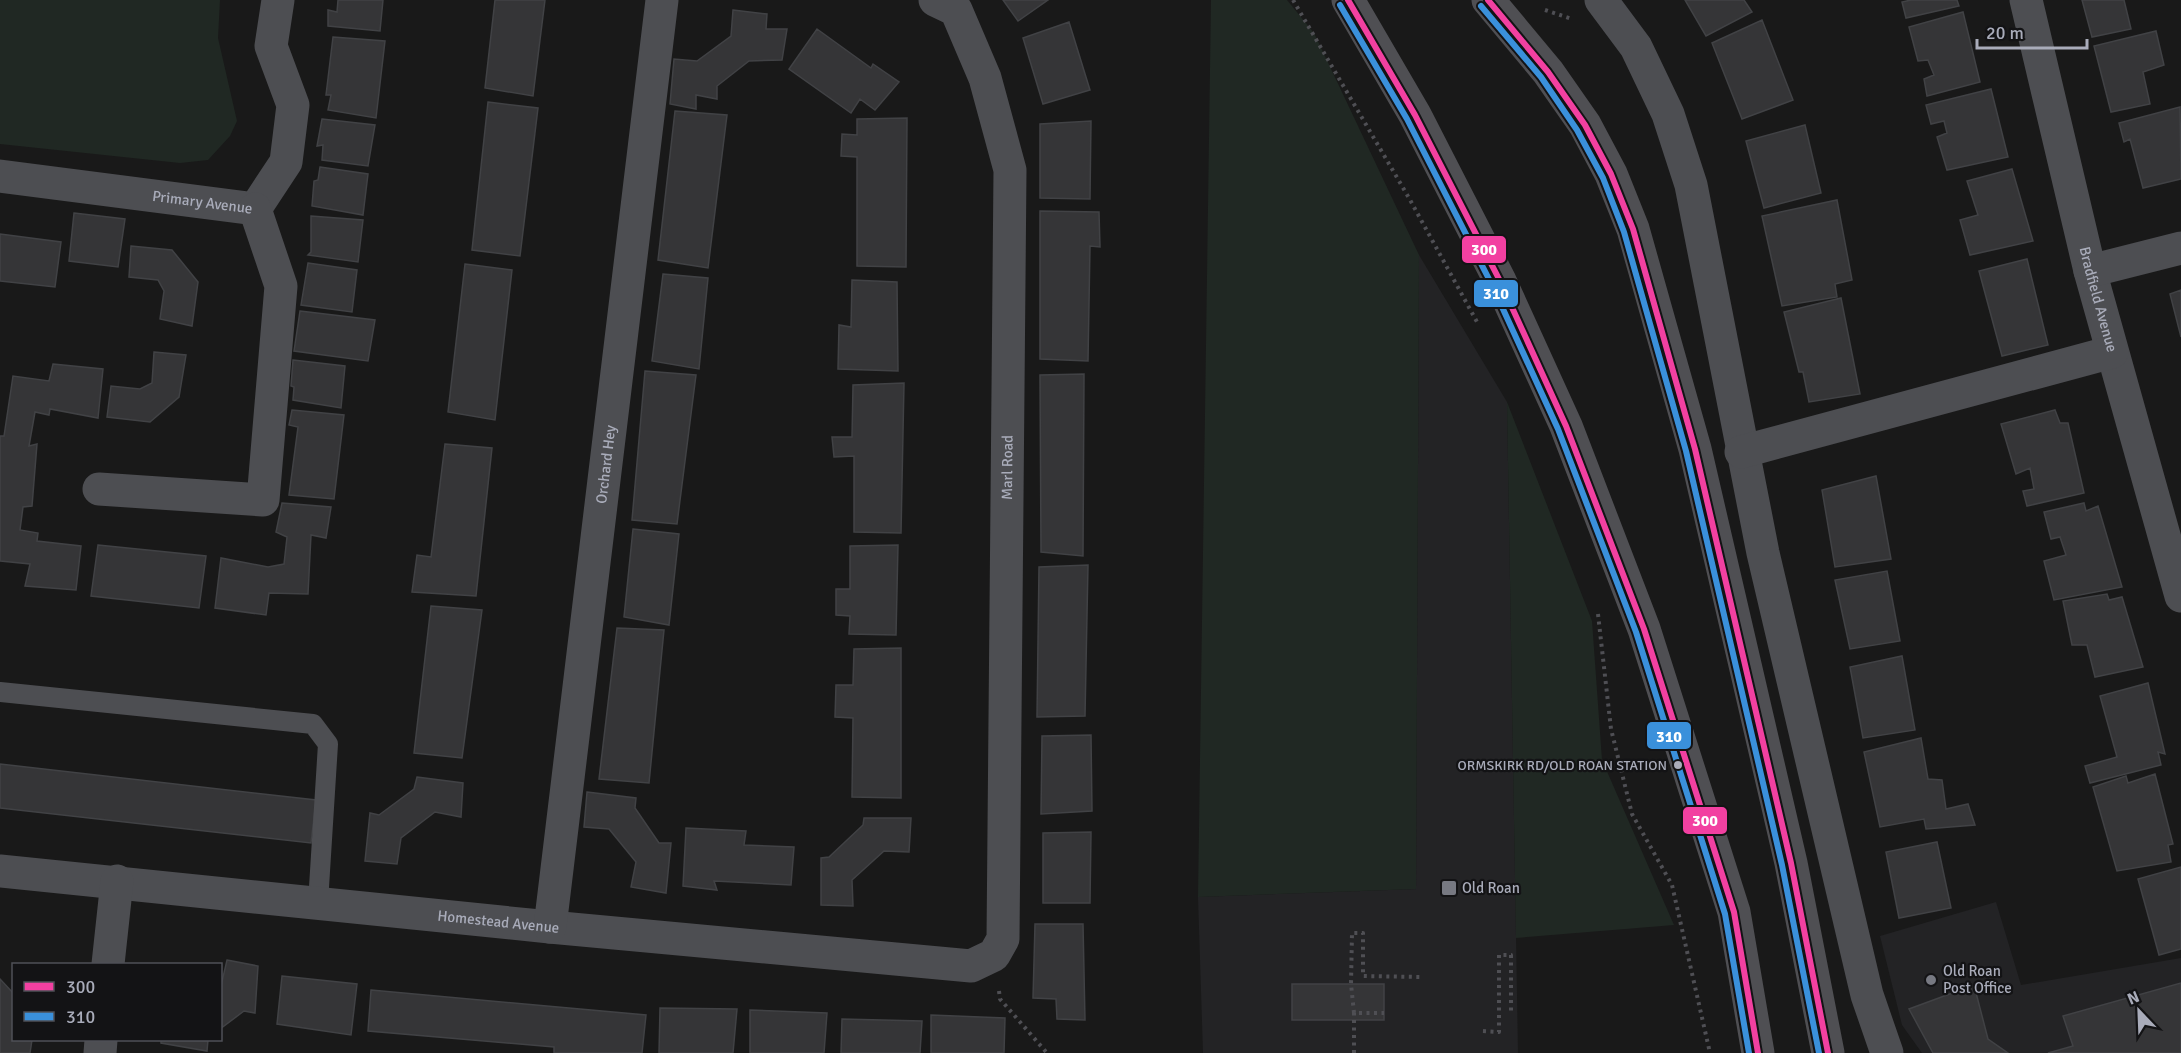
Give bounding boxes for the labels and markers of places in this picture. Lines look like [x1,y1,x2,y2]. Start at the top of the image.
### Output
place label: ORMSKIRK RD/OLD ROAN STATION [1458,757,1667,774]
marker: ORMSKIRK RD/OLD ROAN STATION [1672,759,1684,771]
marker: Old Roan [1440,879,1458,897]
place label: Old Roan [1462,879,1520,897]
place label: Old Roan Post Office [1943,962,2012,997]
marker: Old Roan Post Office [1924,973,1938,987]

